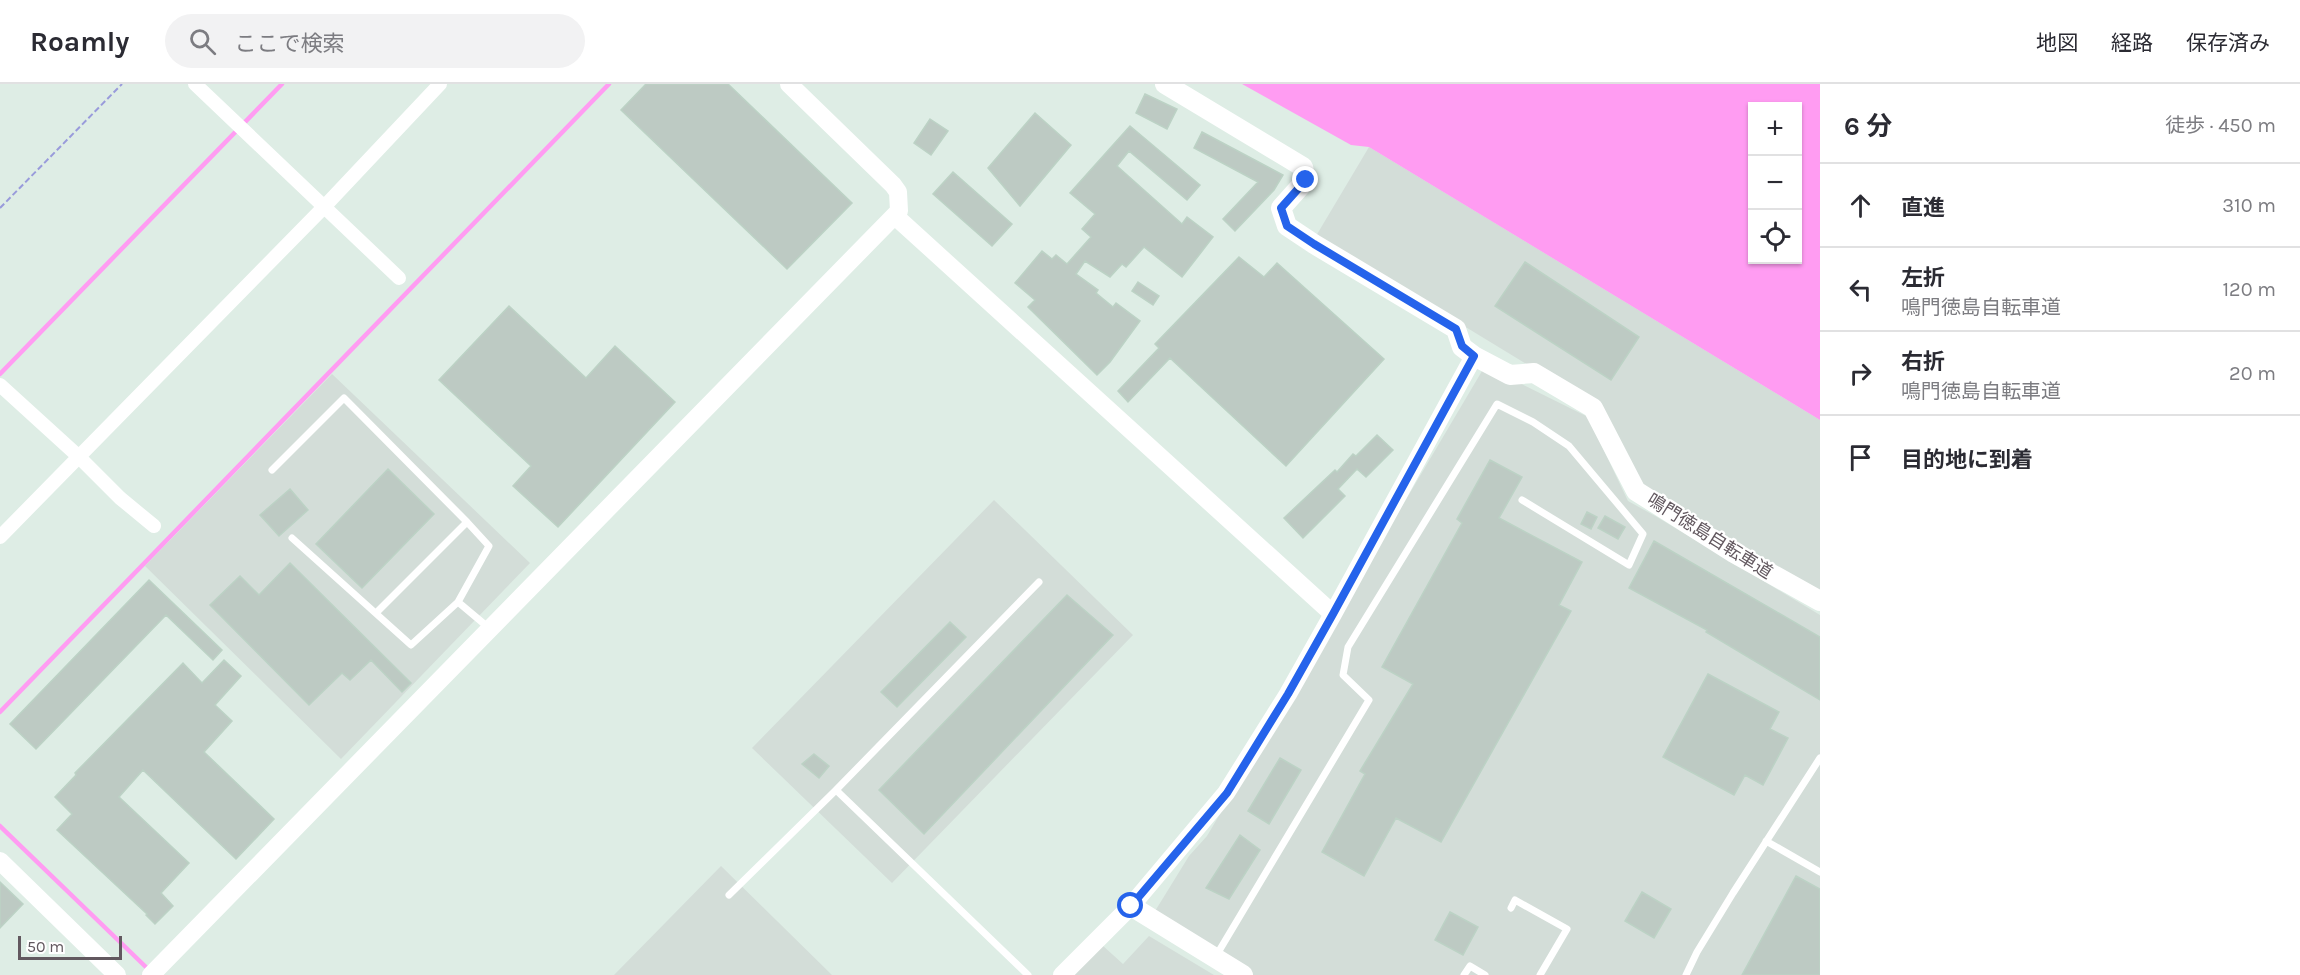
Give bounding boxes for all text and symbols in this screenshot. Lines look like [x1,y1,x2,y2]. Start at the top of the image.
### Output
search box [165,14,585,68]
text: Roamly [30,25,129,58]
icon: search [186,25,219,58]
text: ここで検索 [234,31,344,57]
text: 地図 [2036,31,2078,55]
text: 経路 [2111,31,2153,55]
text: 保存済み [2186,31,2270,55]
map controls [1748,102,1802,264]
button: + [1748,102,1802,156]
text: 6 分 [1844,111,1892,142]
text: 徒歩 · 450 m [2165,114,2276,137]
button: − [1748,156,1802,210]
route end [1292,166,1318,192]
icon: ahead [1844,189,1877,222]
text: 310 m [2222,194,2276,217]
text: 直進 [1901,195,1945,221]
button: locate [1748,210,1802,264]
text: 左折 [1901,265,1945,291]
icon: left [1844,273,1877,306]
text: 120 m [2222,278,2276,301]
text: 鳴門徳島自転車道 [1901,296,2061,319]
text: 右折 [1901,349,1945,375]
icon: right [1844,357,1877,390]
text: 20 m [2229,362,2276,385]
text: 鳴門徳島自転車道 [1901,380,2061,403]
icon: arrive [1844,441,1877,474]
text: 目的地に到着 [1901,447,2033,473]
street label: 鳴門徳島自転車道 [1643,489,1777,583]
route start [1117,892,1143,918]
scale bar [18,933,122,960]
text: 50 m [27,937,64,956]

